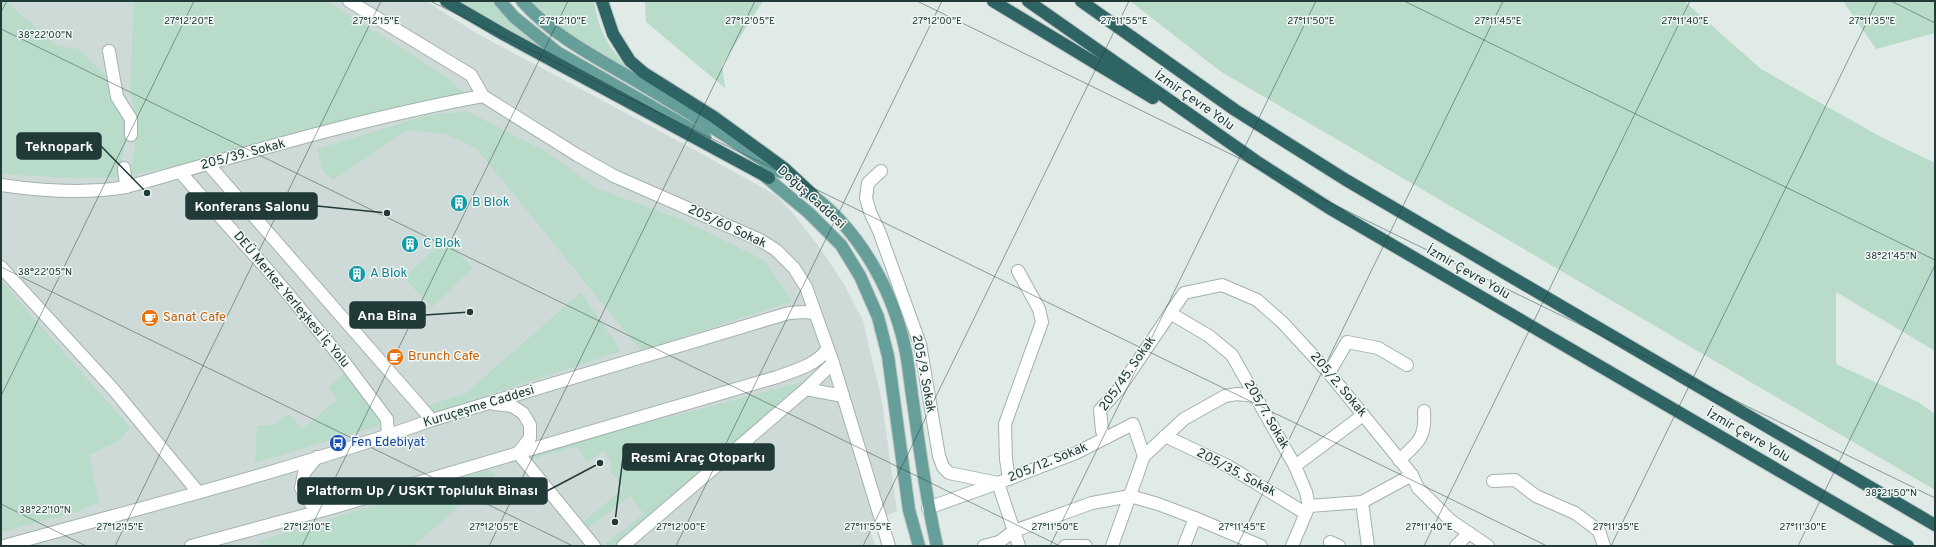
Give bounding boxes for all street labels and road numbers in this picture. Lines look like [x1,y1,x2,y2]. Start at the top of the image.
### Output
street label: İzmir Çevre Yolu [1151,66,1238,135]
street label: 205/39. Sokak [199,136,287,174]
street label: Doğuş Caddesi [774,163,848,233]
street label: 205/60 Sokak [685,202,769,252]
street label: DEÜ Merkez Yerleşkesi İç Yolu [229,227,354,371]
street label: İzmir Çevre Yolu [1423,241,1514,303]
street label: 205/9. Sokak [908,333,938,415]
street label: 205/45. Sokak [1096,333,1160,415]
street label: 205/2. Sokak [1306,349,1370,421]
street label: 205/7. Sokak [1240,377,1292,453]
street label: Kuruçeşme Caddesi [422,383,536,431]
street label: İzmir Çevre Yolu [1703,404,1794,466]
street label: 205/12. Sokak [1006,440,1090,486]
street label: 205/35. Sokak [1193,445,1279,501]

